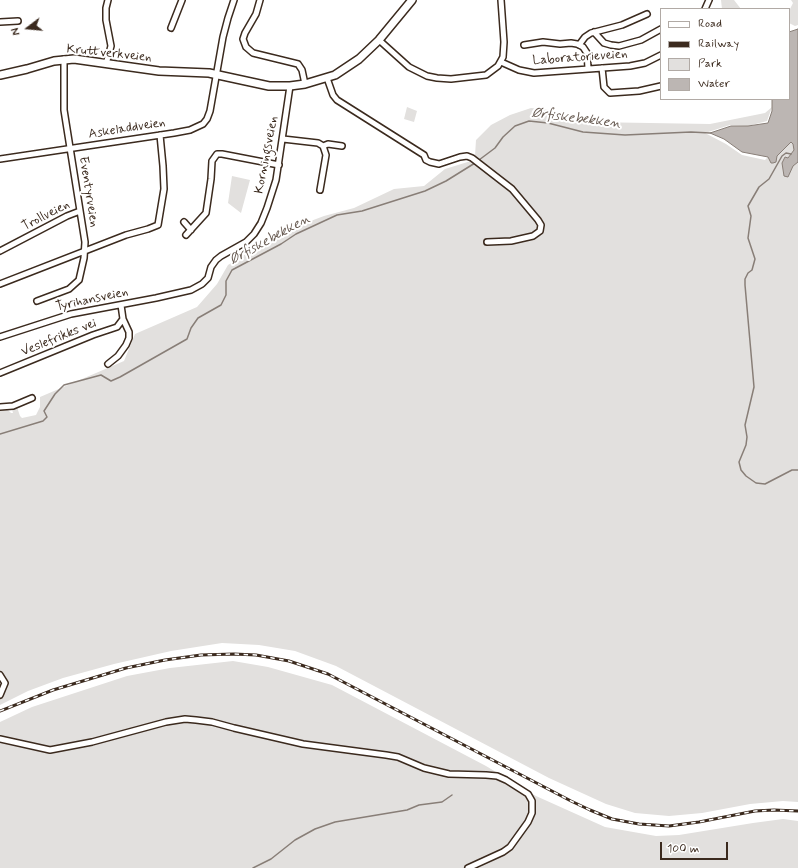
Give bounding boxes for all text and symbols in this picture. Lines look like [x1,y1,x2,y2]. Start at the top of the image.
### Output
north arrow [8,8,48,48]
legend [660,8,790,100]
text: Road [698,16,722,32]
text: N [9,26,24,37]
text: Railway [698,36,739,52]
street label: Kruttverkveien [66,42,152,66]
street label: Laboratorieveien [532,47,628,69]
text: Park [698,56,722,72]
text: Water [698,76,730,92]
water label: Ørfiskebekken [531,105,621,133]
street label: Askeladdveien [87,115,167,143]
street label: Korningsveien [252,115,282,195]
street label: Eventyrveien [75,155,101,229]
street label: Trollveien [19,197,73,235]
water label: Ørfiskebekken [227,211,313,269]
street label: Tyrihansveien [54,285,130,315]
street label: Veslefrikks vei [19,316,99,360]
scale bar [662,834,730,860]
text: 100 m [667,841,699,857]

